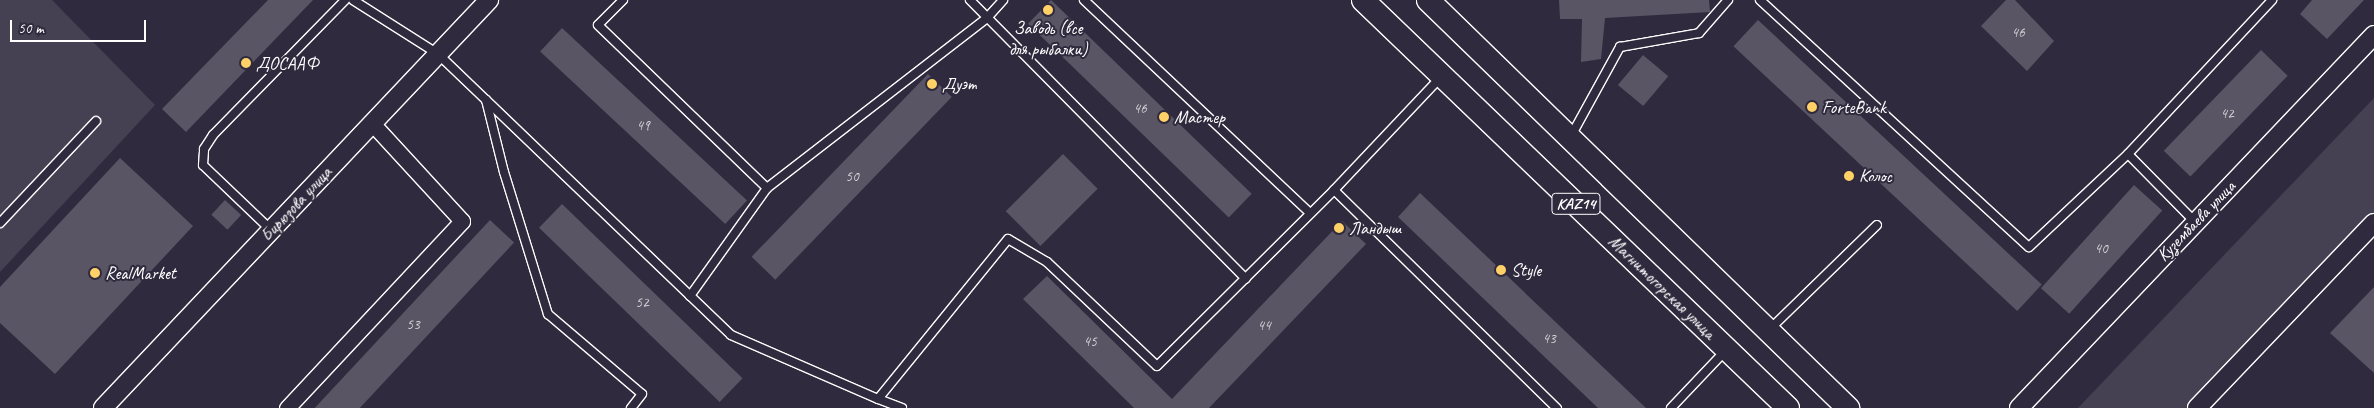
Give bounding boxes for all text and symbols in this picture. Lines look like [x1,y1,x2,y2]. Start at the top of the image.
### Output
marker: Заводь (все для рыбалки) [1042,4,1054,16]
scale bar [12,10,149,42]
place label: Заводь (все для рыбалки) [1009,18,1087,60]
text: 50 m [18,19,44,38]
house number: 46 [2011,24,2025,42]
place label: ДОСААФ [256,52,319,74]
marker: ДОСААФ [240,57,252,69]
place label: Дуэт [942,73,976,95]
marker: Дуэт [926,78,938,90]
place label: ForteBank [1822,96,1886,118]
house number: 46 [1133,100,1147,118]
marker: ForteBank [1806,101,1818,113]
house number: 42 [2220,105,2234,123]
place label: Мастер [1174,106,1225,128]
marker: Мастер [1158,111,1170,123]
house number: 49 [636,117,650,135]
street label: Бирюзова улица [255,162,337,246]
place label: Колос [1859,165,1892,187]
house number: 50 [845,168,859,186]
marker: Колос [1843,170,1855,182]
street label: Кузембаева улица [2151,175,2241,267]
road number: KAZ14 [1551,190,1601,218]
place label: Ландыш [1349,217,1401,239]
marker: Ландыш [1333,222,1345,234]
street label: Магнитогорская улица [1604,230,1720,344]
house number: 40 [2094,240,2108,258]
place label: Style [1511,259,1541,281]
place label: RealMarket [105,262,176,284]
marker: Style [1495,264,1507,276]
marker: RealMarket [89,267,101,279]
house number: 52 [635,294,649,312]
house number: 53 [406,316,420,334]
house number: 44 [1257,317,1271,335]
house number: 43 [1542,330,1556,348]
house number: 45 [1083,333,1097,351]

